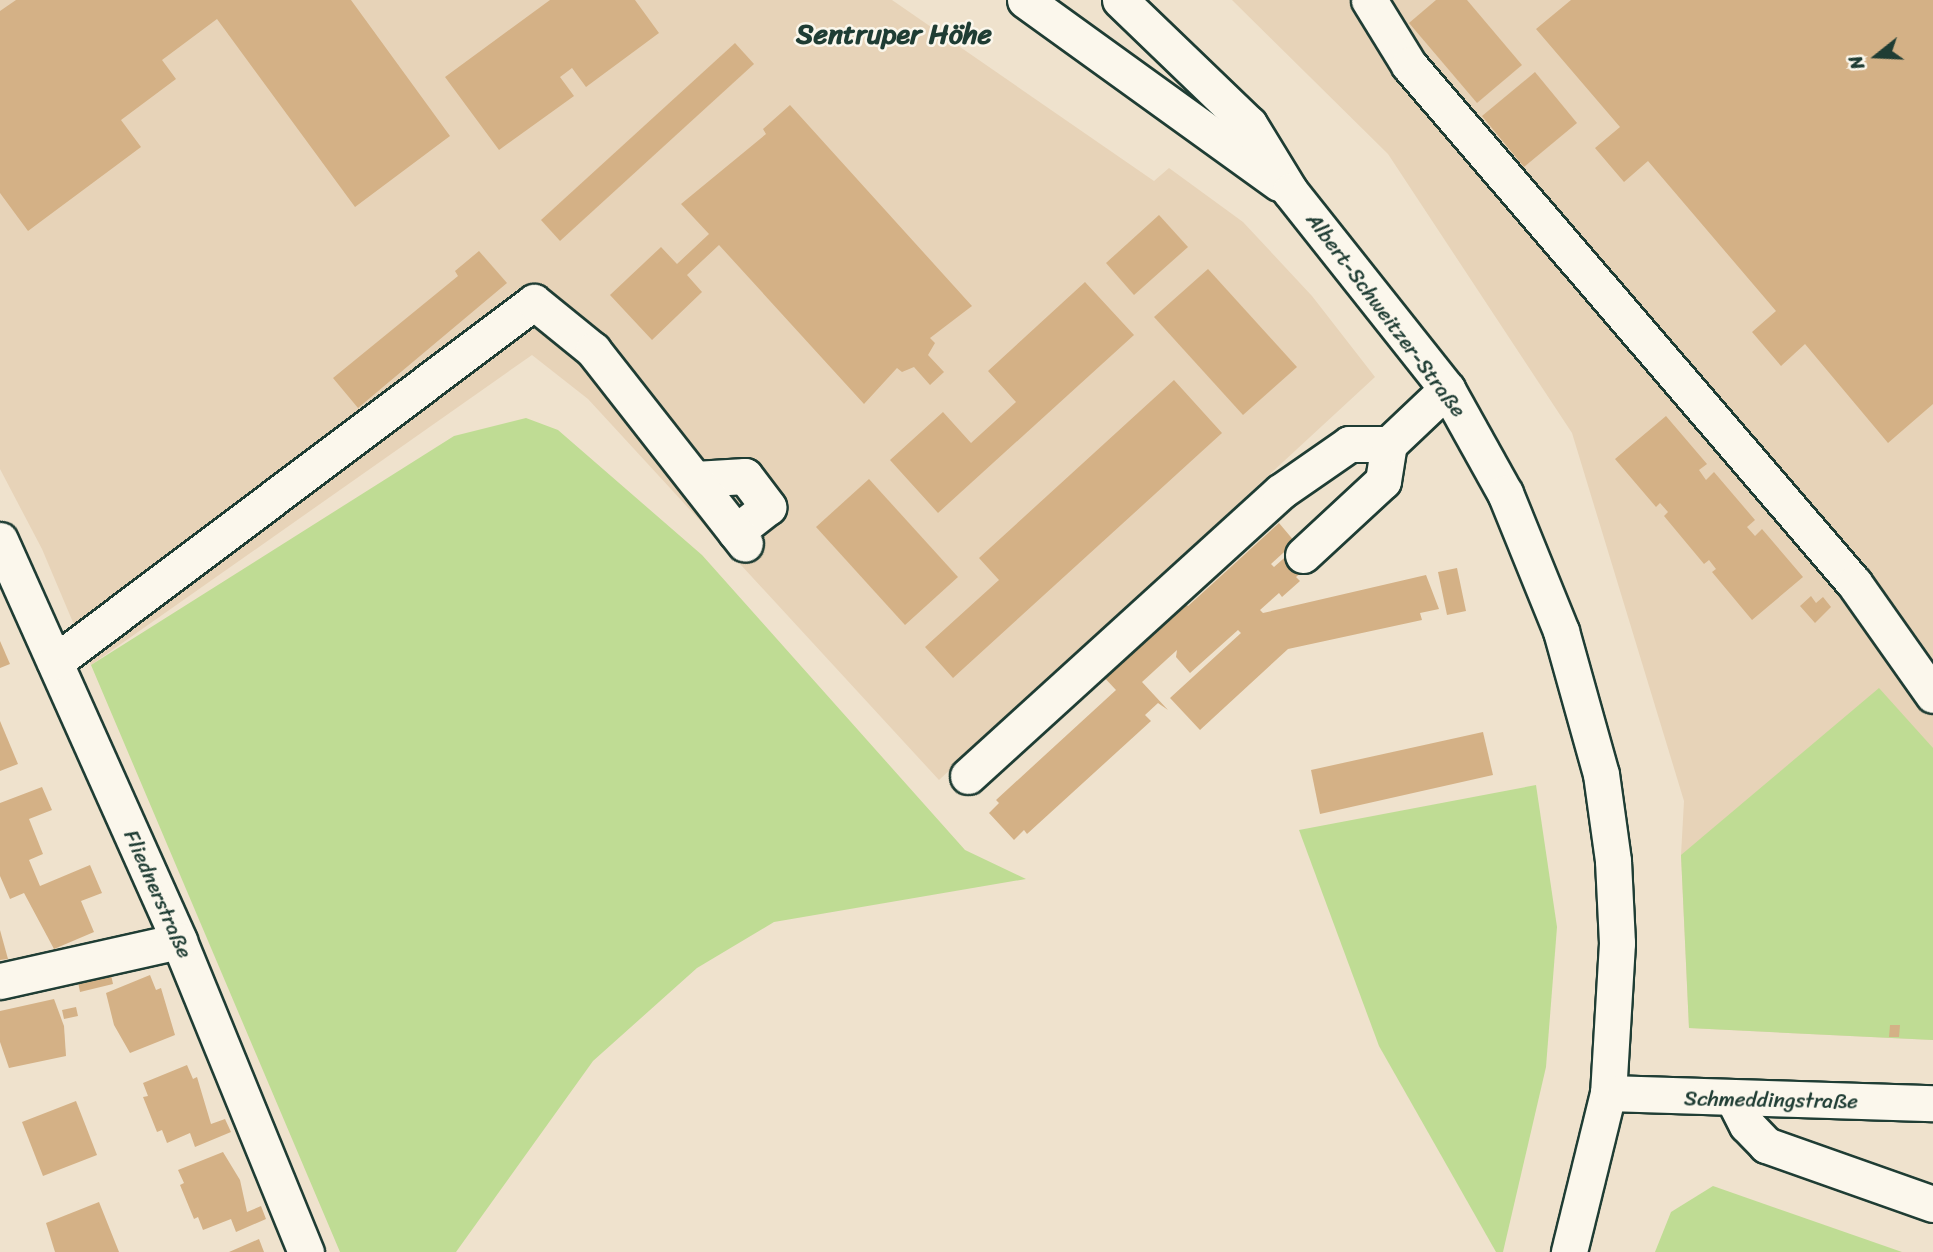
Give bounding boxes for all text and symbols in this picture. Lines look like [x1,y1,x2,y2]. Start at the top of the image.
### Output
district label: Sentruper Höhe [796,17,992,51]
north arrow [1842,21,1912,91]
text: N [1839,51,1874,74]
street label: Albert-Schweitzer-Straße [1301,208,1471,422]
street label: Fliednerstraße [118,826,198,962]
street label: Schmeddingstraße [1684,1086,1858,1114]

